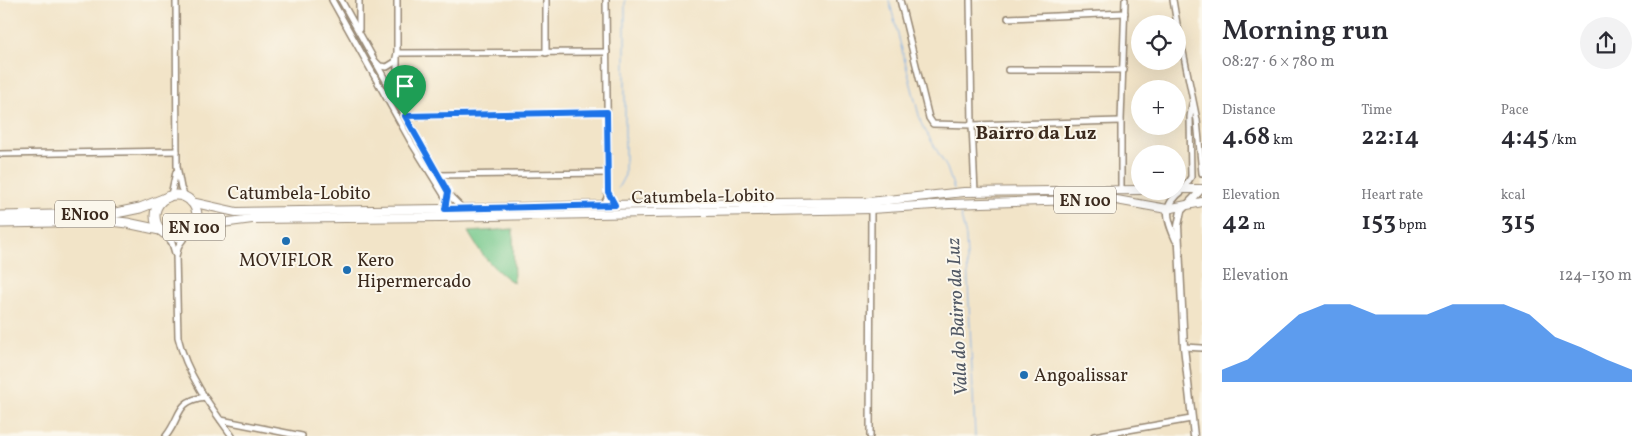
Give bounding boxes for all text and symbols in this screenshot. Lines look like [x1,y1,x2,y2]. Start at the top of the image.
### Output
text: Morning run [1222,12,1389,51]
map controls [1131,15,1186,200]
button: locate [1131,15,1186,70]
button: share [1580,17,1632,69]
text: 08:27 · 6 × 780 m [1222,51,1335,73]
pin [384,65,426,116]
icon: arrive [391,72,419,100]
button: + [1131,80,1186,135]
text: Distance [1222,101,1276,120]
text: Time [1361,101,1392,120]
text: Pace [1501,101,1529,120]
text: 4.68 [1222,120,1270,155]
text: 22:14 [1361,120,1419,155]
text: 4:45 [1501,120,1549,155]
district label: Bairro da Luz [976,121,1097,147]
text: km [1270,131,1293,150]
text: /km [1549,131,1577,150]
button: − [1131,145,1186,200]
street label: Catumbela-Lobito [227,182,371,207]
street label: Catumbela-Lobito [631,184,775,211]
road number: EN 100 [1054,186,1116,214]
text: Elevation [1222,186,1280,205]
text: Heart rate [1361,186,1423,205]
text: kcal [1501,186,1526,205]
road number: EN100 [55,200,115,228]
text: 42 [1222,205,1250,240]
text: 153 [1361,205,1396,240]
text: 315 [1501,205,1535,240]
road number: EN 100 [163,213,225,240]
text: m [1250,216,1265,235]
text: bpm [1396,216,1427,235]
marker: MOVIFLOR [280,235,292,247]
water label: Vala do Bairro da Luz [941,237,975,397]
place label: MOVIFLOR [239,249,333,274]
place label: Kero Hipermercado [357,249,471,295]
marker: Kero Hipermercado [341,264,353,276]
text: Elevation [1222,265,1289,287]
text: 124–130 m [1559,265,1632,287]
place label: Angoalissar [1034,364,1128,389]
marker: Angoalissar [1018,369,1030,381]

